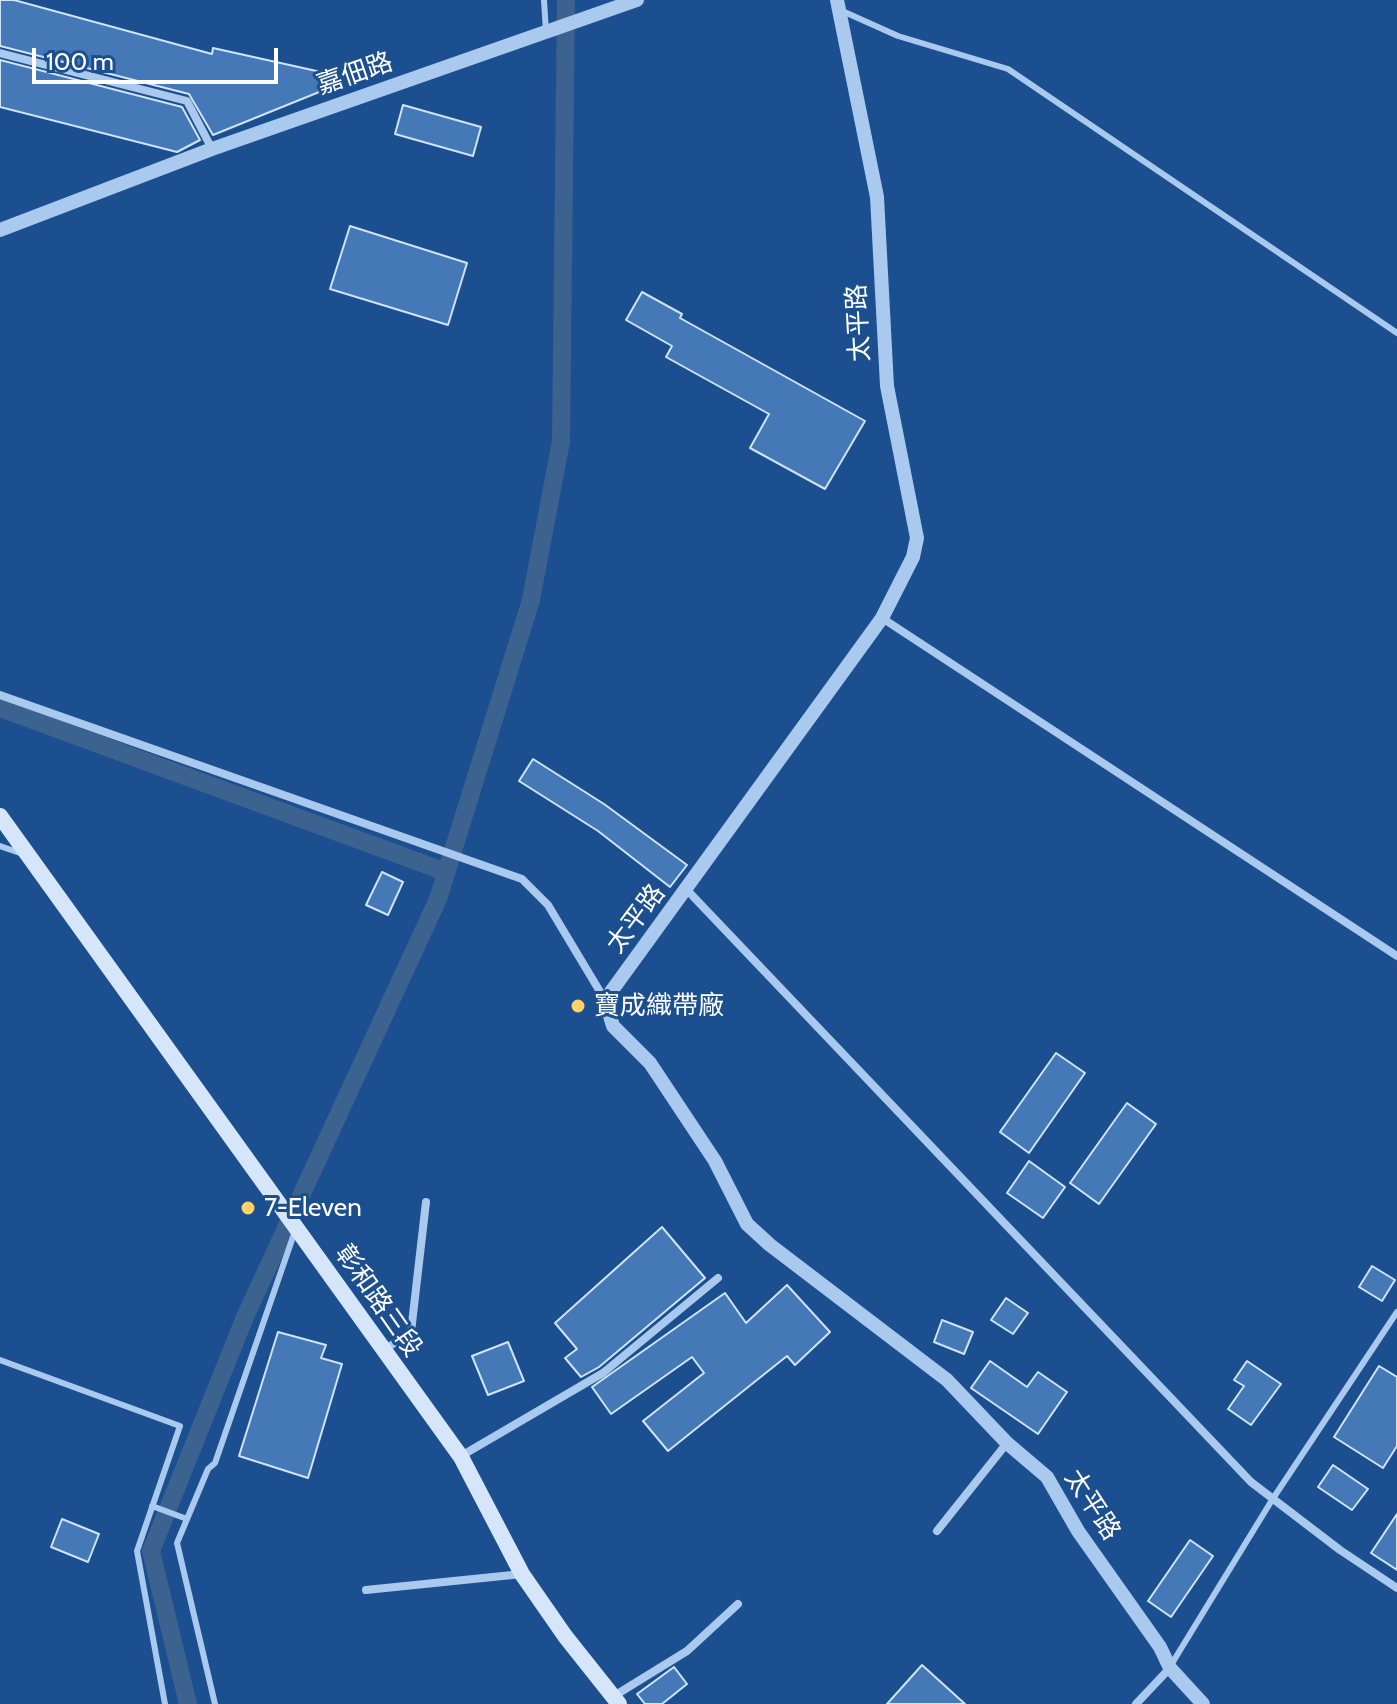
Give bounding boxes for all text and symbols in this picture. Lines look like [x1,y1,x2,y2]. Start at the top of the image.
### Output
scale bar [36,32,282,82]
text: 100 m [46,47,114,76]
street label: 嘉佃路 [313,47,397,101]
street label: 太平路 [841,283,877,363]
street label: 太平路 [600,878,672,960]
place label: 寶成織帶廠 [594,990,724,1022]
marker: 寶成織帶廠 [569,997,587,1015]
place label: 7-Eleven [264,1192,362,1224]
marker: 7-Eleven [239,1199,257,1217]
street label: 彰和路三段 [328,1239,428,1363]
street label: 太平路 [1058,1464,1126,1546]

